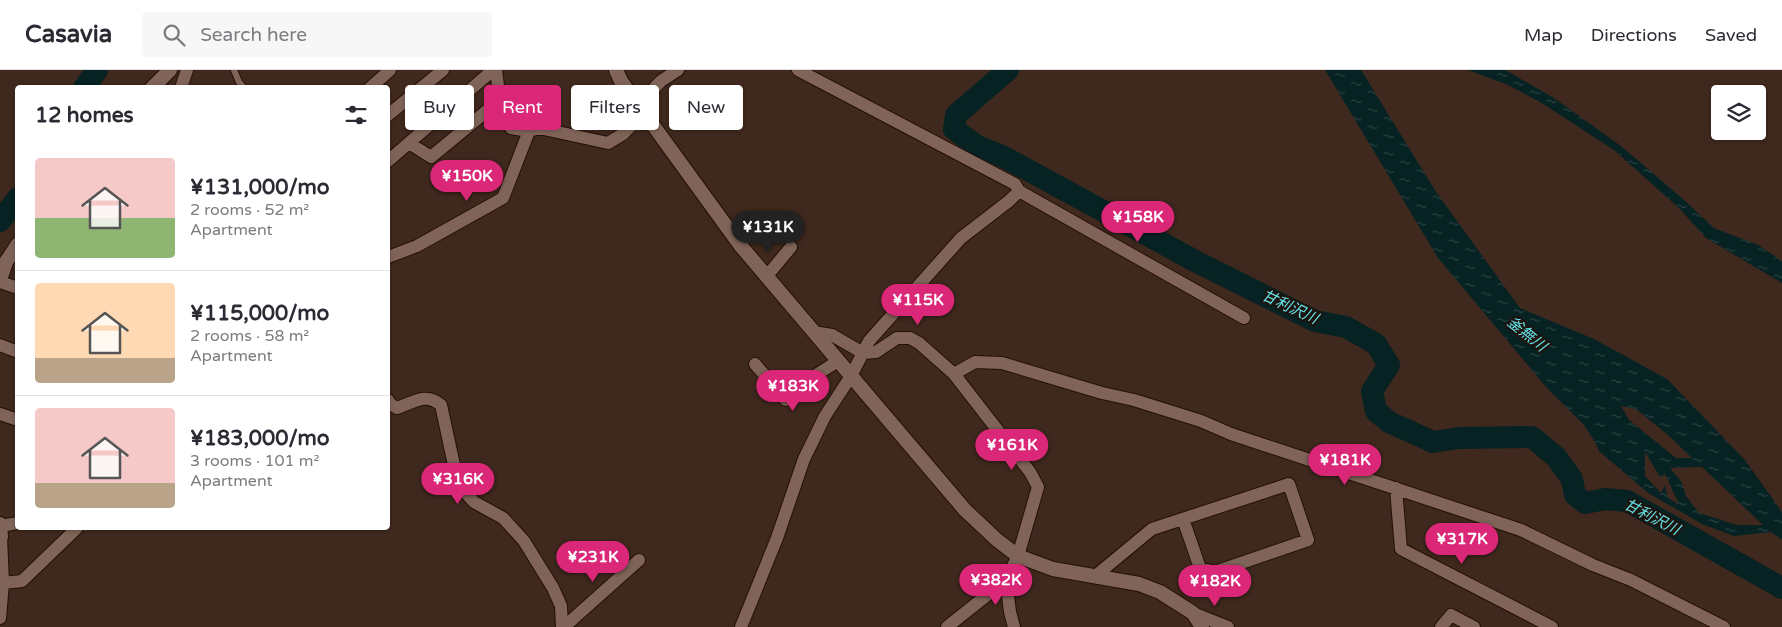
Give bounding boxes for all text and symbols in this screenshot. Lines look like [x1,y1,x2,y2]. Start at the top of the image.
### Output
search box [142,12,492,57]
text: Casavia [25,20,112,49]
icon: search [160,21,188,49]
text: Search here [200,24,307,46]
text: Map [1524,24,1563,46]
text: Directions [1591,24,1677,46]
text: Saved [1705,24,1757,46]
chip: Buy [405,85,474,130]
chip: Rent [484,85,561,130]
chip: Filters [571,85,659,130]
chip: New [669,85,743,130]
map controls [1711,85,1766,140]
button: layers [1711,85,1766,140]
icon: filters [342,101,370,129]
text: 12 homes [35,103,134,128]
pin: ¥150K [432,160,502,202]
text: ¥150K [441,166,493,186]
text: ¥131,000/mo [190,175,329,200]
icon: home [75,178,135,238]
text: 2 rooms · 52 m² [190,200,309,220]
pin: ¥158K [1103,200,1173,243]
text: ¥158K [1112,207,1164,227]
pin: ¥131K [733,210,803,253]
text: ¥131K [742,217,794,237]
text: Apartment [190,220,273,240]
pin: ¥115K [883,284,953,326]
water label: 甘利沢川 [1259,286,1323,329]
text: ¥115K [892,290,944,310]
text: ¥115,000/mo [190,301,329,326]
icon: home [75,303,135,363]
water label: 釜無川 [1504,313,1552,356]
text: 2 rooms · 58 m² [190,326,309,346]
text: Apartment [190,346,273,366]
pin: ¥183K [758,370,828,412]
text: ¥183K [767,376,819,396]
text: ¥183,000/mo [190,426,329,451]
icon: home [75,428,135,488]
pin: ¥161K [977,428,1047,471]
text: ¥161K [986,435,1038,455]
pin: ¥181K [1310,444,1380,486]
text: ¥181K [1319,450,1371,470]
text: 3 rooms · 101 m² [190,451,319,471]
pin: ¥316K [423,462,493,505]
text: ¥316K [432,469,484,489]
text: Apartment [190,471,273,491]
water label: 甘利沢川 [1621,495,1685,540]
pin: ¥317K [1427,522,1497,565]
text: ¥317K [1436,529,1488,549]
pin: ¥231K [558,540,628,583]
text: ¥231K [567,547,619,567]
pin: ¥382K [961,564,1031,606]
pin: ¥182K [1180,564,1250,607]
text: ¥382K [970,570,1022,590]
text: ¥182K [1189,571,1241,591]

